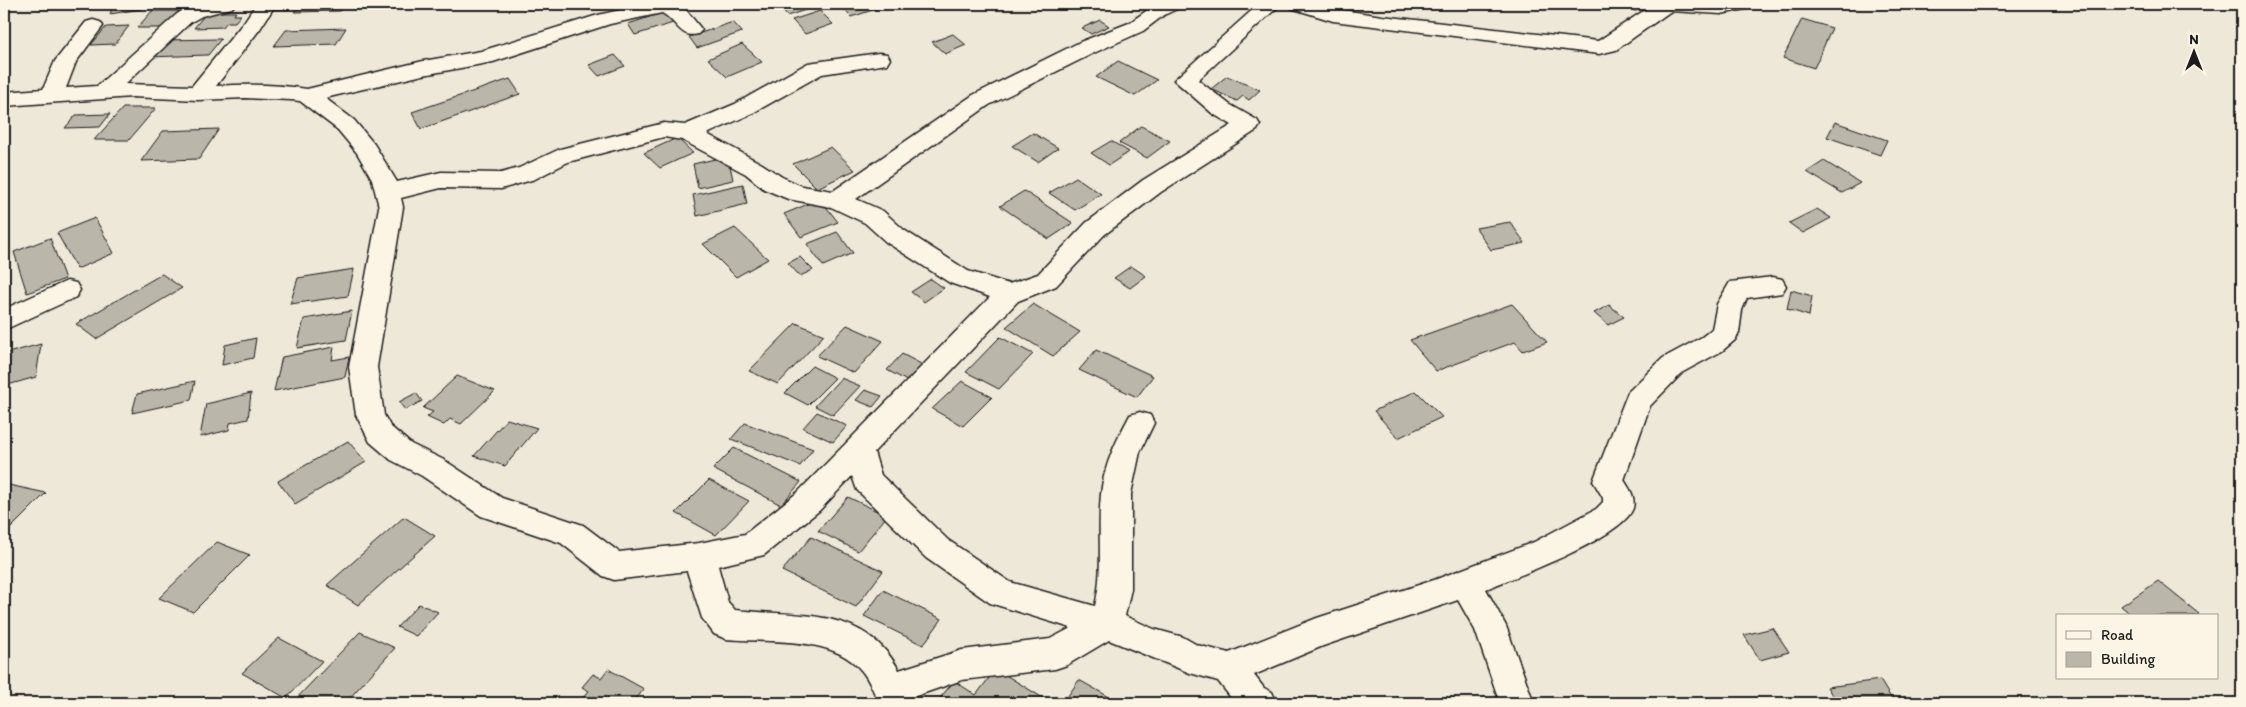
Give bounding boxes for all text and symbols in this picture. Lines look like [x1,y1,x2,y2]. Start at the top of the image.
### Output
north arrow [2168,28,2218,78]
text: N [2189,31,2199,48]
legend [2056,614,2218,680]
text: Road [2101,626,2134,644]
text: Building [2101,650,2155,668]

